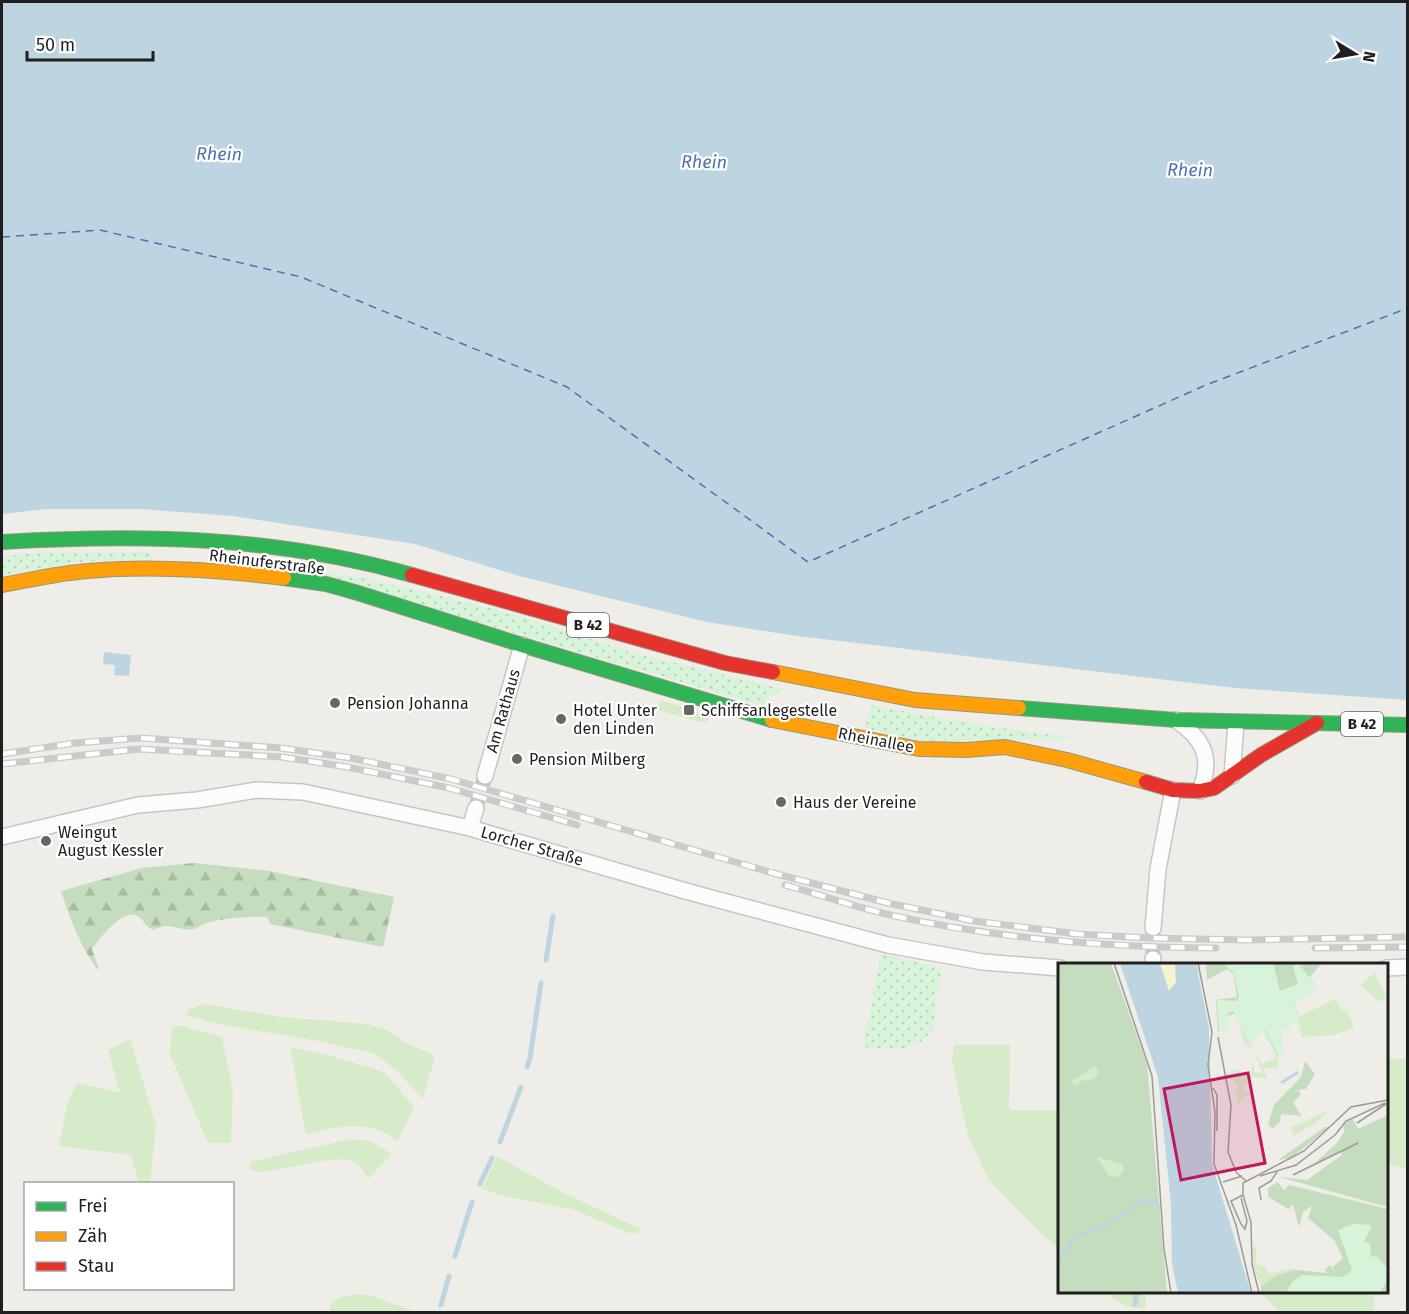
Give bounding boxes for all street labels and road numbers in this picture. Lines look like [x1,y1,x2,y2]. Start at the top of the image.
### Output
street label: Rheinuferstraße [208,545,326,579]
road number: B 42 [567,613,609,637]
street label: Am Rathaus [482,667,524,755]
road number: B 42 [1341,712,1383,736]
street label: Rheinallee [836,723,916,757]
street label: Lorcher Straße [479,822,585,870]

